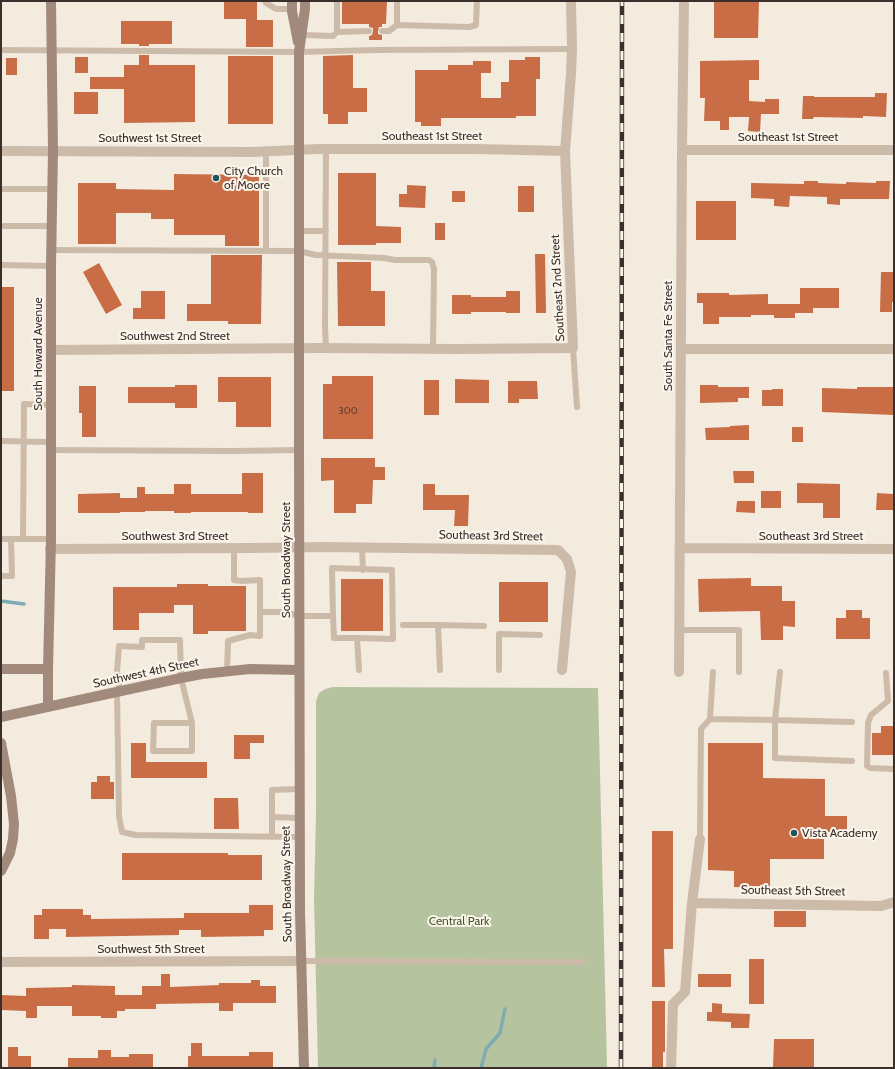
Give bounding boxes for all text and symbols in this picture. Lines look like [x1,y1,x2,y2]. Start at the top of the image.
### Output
street label: Southeast 1st Street [382,129,482,143]
street label: Southeast 1st Street [738,130,838,144]
street label: Southwest 1st Street [98,131,202,145]
place label: City Church of Moore [224,164,283,192]
marker: City Church of Moore [211,173,221,183]
street label: Southeast 2nd Street [548,234,568,342]
street label: South Santa Fe Street [661,281,675,391]
street label: South Howard Avenue [31,297,45,411]
street label: Southwest 2nd Street [120,329,230,343]
house number: 300 [338,405,358,417]
street label: South Broadway Street [279,502,293,618]
street label: Southeast 3rd Street [439,528,543,544]
street label: Southwest 3rd Street [121,529,229,543]
street label: Southeast 3rd Street [759,529,863,543]
street label: Southwest 4th Street [92,655,200,691]
street label: South Broadway Street [279,826,295,942]
place label: Vista Academy [802,826,878,840]
marker: Vista Academy [789,828,799,838]
street label: Southeast 5th Street [741,883,845,899]
park label: Central Park [429,914,489,928]
street label: Southwest 5th Street [97,942,205,956]

